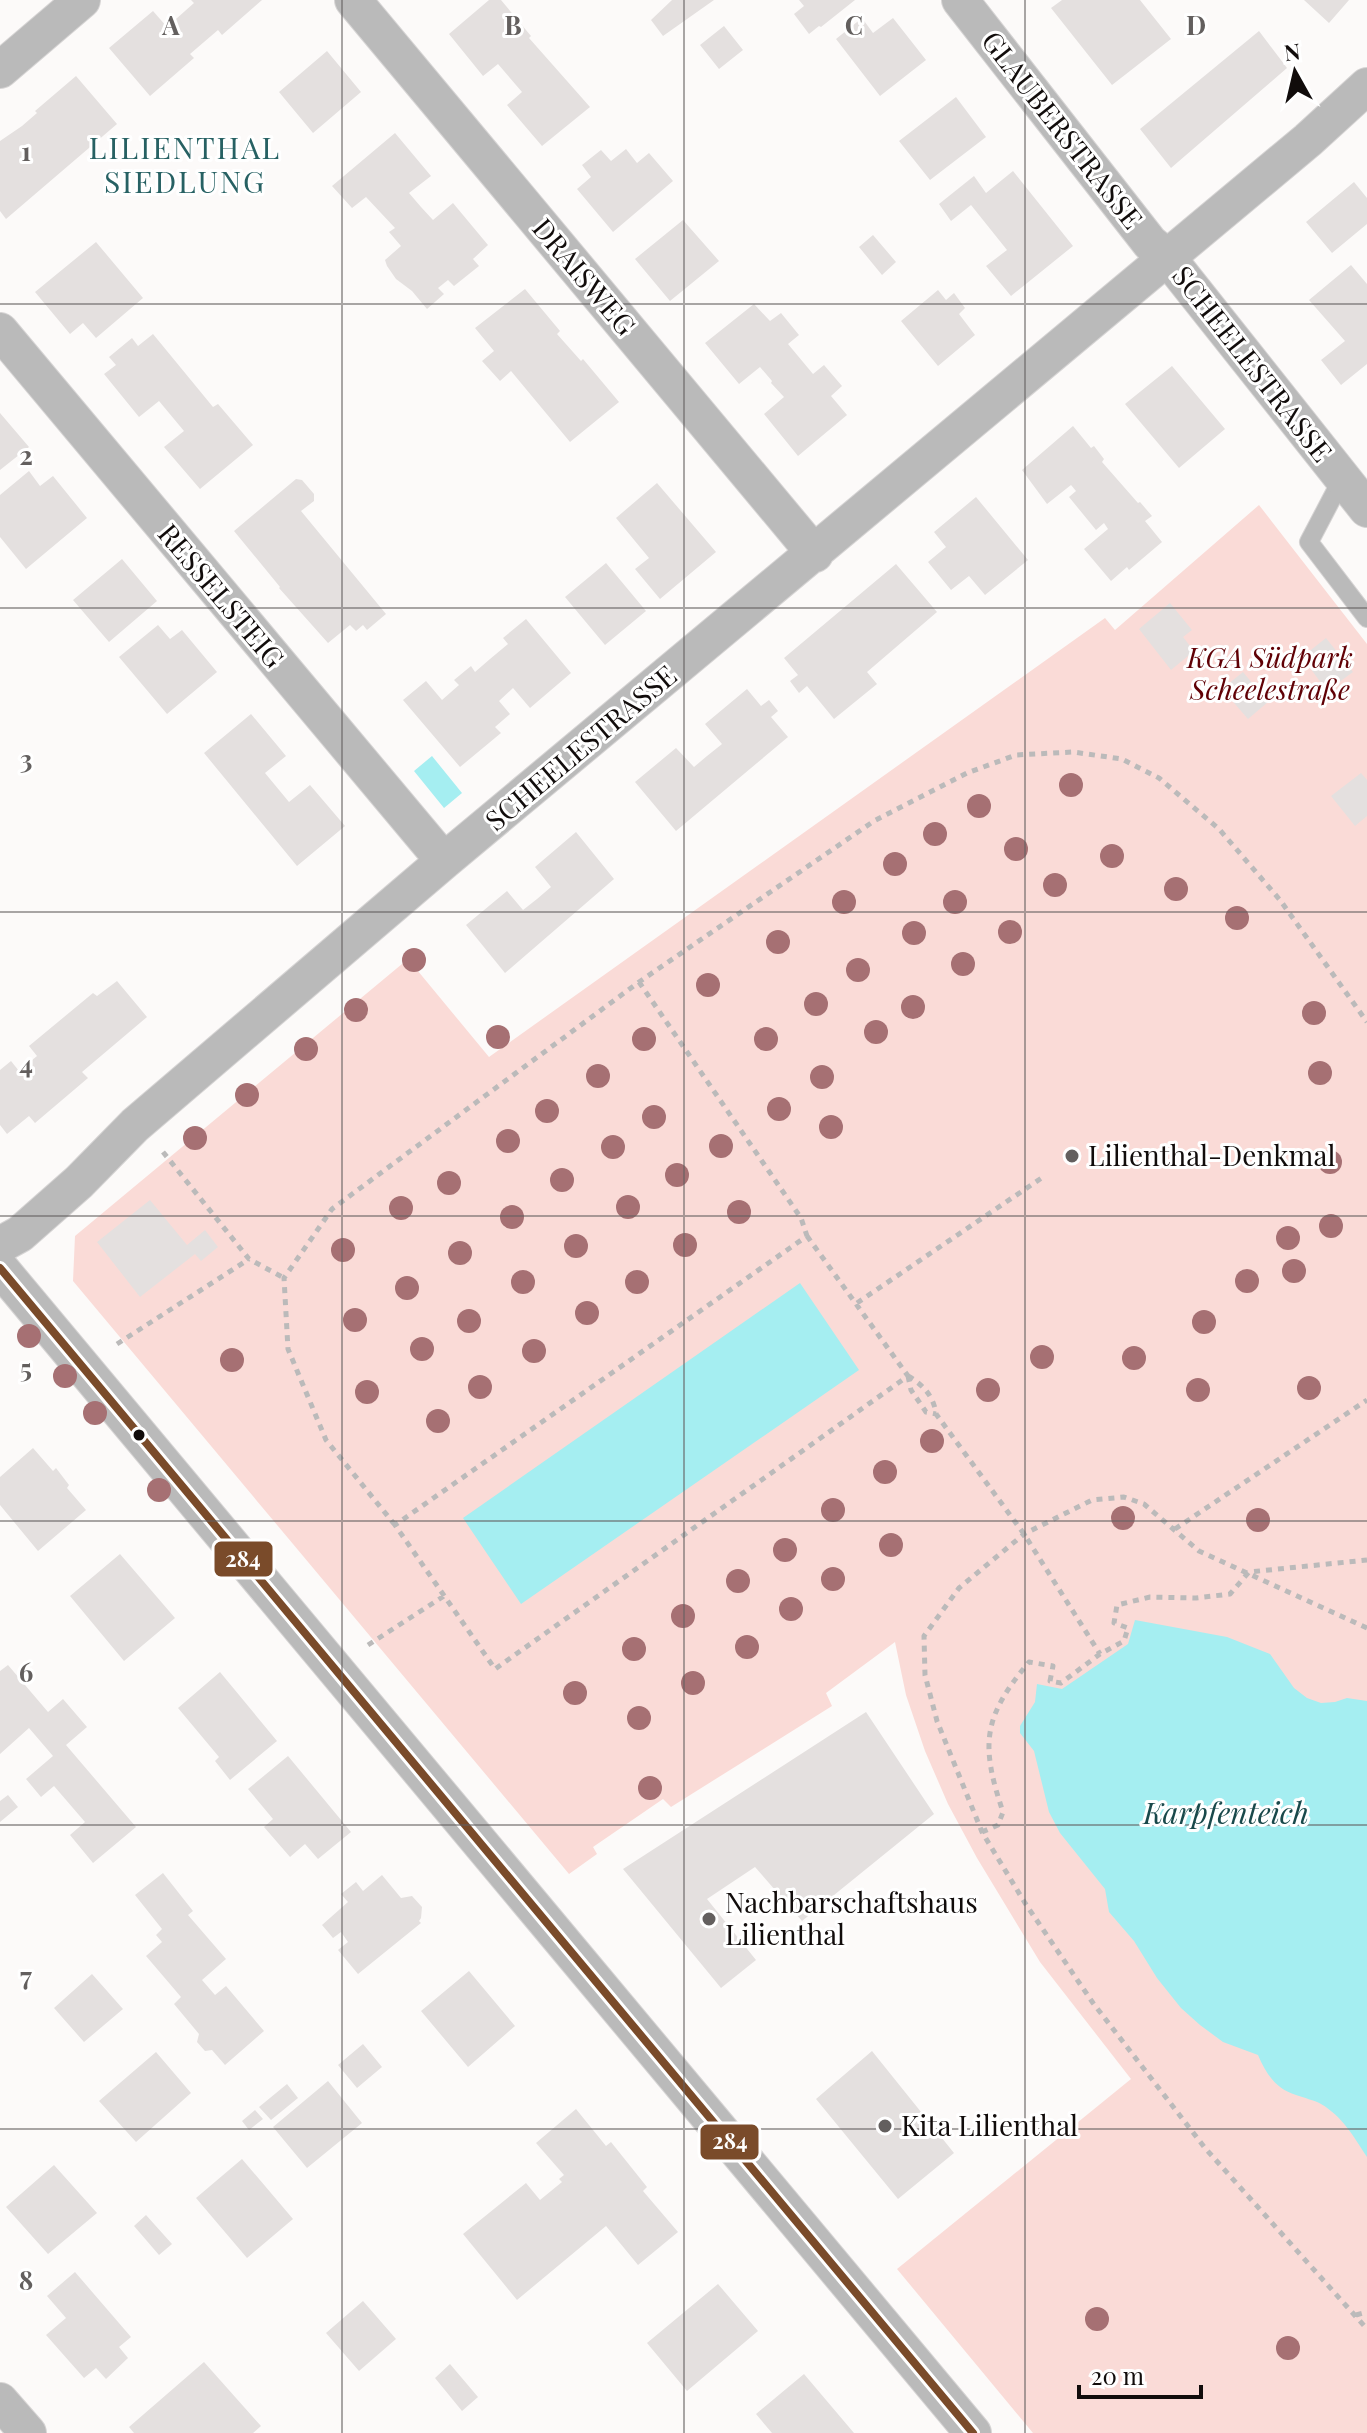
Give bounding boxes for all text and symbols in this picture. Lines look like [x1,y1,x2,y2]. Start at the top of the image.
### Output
text: A [161,7,180,42]
text: B [504,7,522,42]
text: C [845,7,863,42]
text: D [1186,7,1206,42]
street label: GLAUBERSTRASSE [974,23,1152,235]
north arrow [1255,32,1335,112]
text: N [1282,35,1302,67]
district label: LILIENTHAL SIEDLUNG [89,127,281,201]
text: 1 [21,133,31,168]
street label: DRAISWEG [525,210,645,342]
street label: SCHEELESTRASSE [1165,258,1341,469]
text: 2 [19,437,33,472]
street label: RESSELSTEIG [151,515,293,675]
park label: KGA Südpark Scheelestraße [1186,638,1353,707]
street label: SCHEELESTRASSE [477,656,683,838]
text: 3 [20,741,32,776]
text: 4 [19,1046,33,1081]
place label: Lilienthal-Denkmal [1088,1136,1335,1173]
marker: Lilienthal-Denkmal [1063,1147,1081,1165]
text: 5 [20,1350,32,1385]
unlabelled marker [131,1427,147,1443]
line badge: 284 [213,1540,274,1578]
text: 284 [225,1543,261,1573]
text: 6 [19,1654,33,1689]
water label: Karpfenteich [1142,1792,1309,1832]
place label: Nachbarschaftshaus Lilienthal [725,1883,978,1952]
marker: Nachbarschaftshaus Lilienthal [700,1910,718,1928]
text: 7 [20,1958,32,1993]
place label: Kita Lilienthal [901,2106,1078,2143]
marker: Kita Lilienthal [876,2117,894,2135]
line badge: 284 [699,2123,760,2161]
text: 284 [712,2125,748,2155]
text: 8 [19,2262,33,2297]
scale bar [1079,2349,1201,2399]
text: 20 m [1091,2359,1144,2391]

